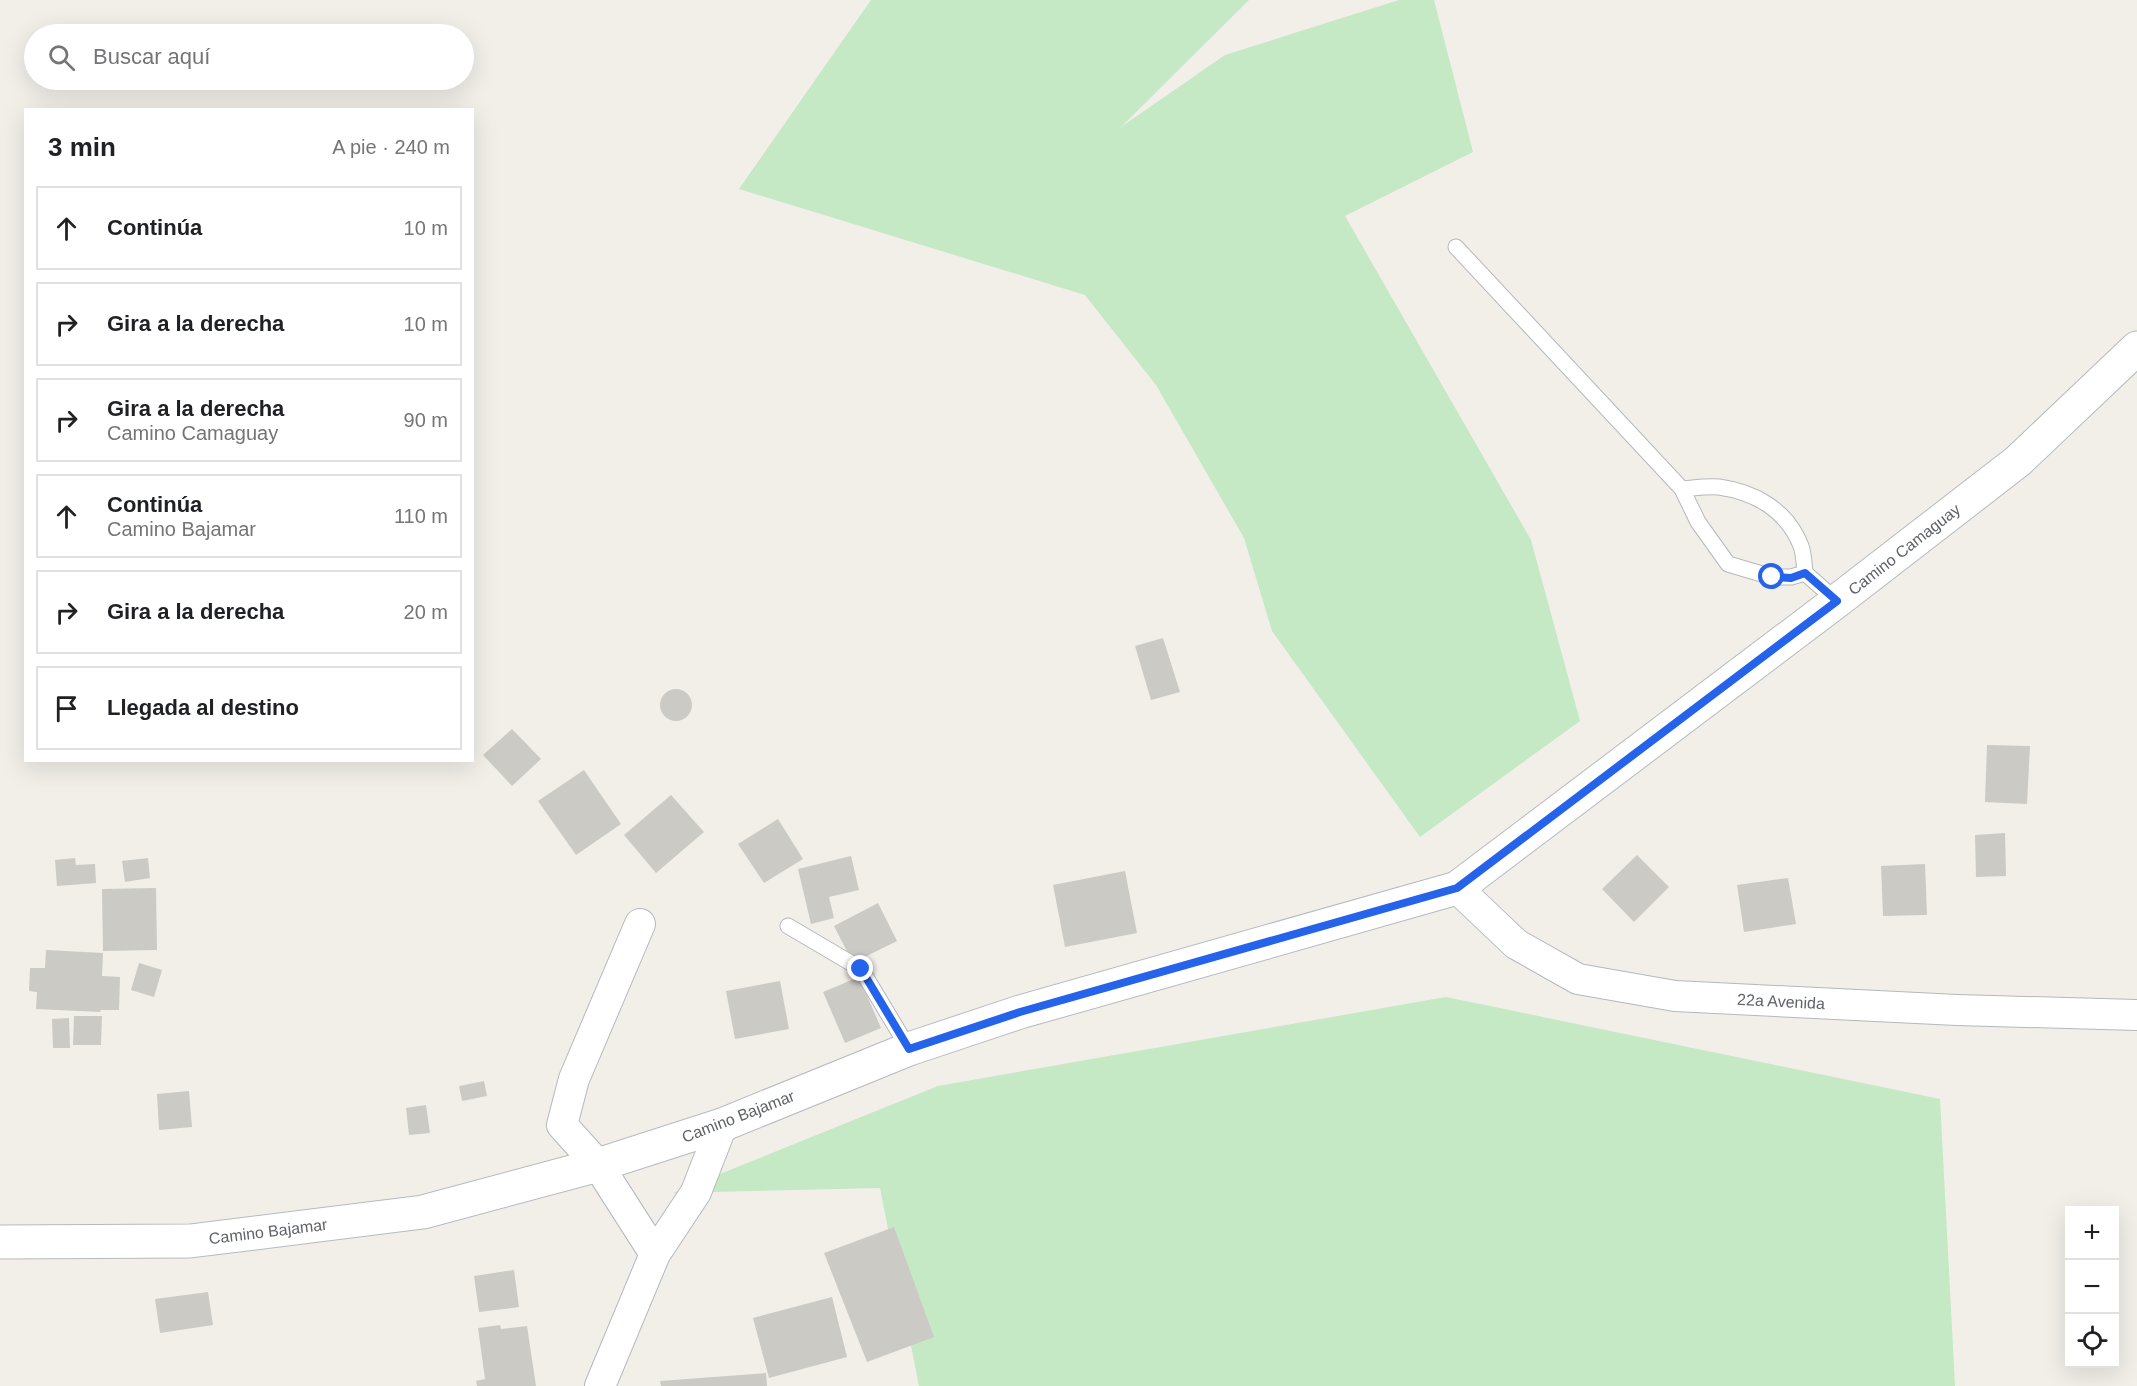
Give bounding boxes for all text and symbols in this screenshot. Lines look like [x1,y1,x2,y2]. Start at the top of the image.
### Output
search box [24,24,474,90]
icon: search [45,41,78,74]
text: Buscar aquí [93,44,210,69]
text: 3 min [48,132,116,162]
text: A pie · 240 m [332,136,450,158]
icon: ahead [50,212,83,245]
text: Continúa [107,215,202,240]
text: 10 m [404,217,448,239]
icon: right [50,308,83,341]
text: Gira a la derecha [107,311,284,336]
text: 10 m [404,313,448,335]
text: Gira a la derecha [107,396,284,421]
icon: right [50,404,83,437]
text: 90 m [404,409,448,431]
text: Camino Camaguay [107,422,278,444]
text: Continúa [107,492,202,517]
icon: ahead [50,500,83,533]
street label: Camino Camaguay [1845,501,1964,598]
text: 110 m [394,505,448,527]
text: Camino Bajamar [107,518,256,540]
route start [1758,563,1784,589]
icon: right [50,596,83,629]
text: Gira a la derecha [107,599,284,624]
text: 20 m [404,601,448,623]
icon: arrive [50,692,83,725]
text: Llegada al destino [107,695,299,720]
route end [847,955,873,981]
street label: 22a Avenida [1737,991,1825,1012]
street label: Camino Bajamar [680,1087,797,1146]
map controls [2065,1206,2119,1368]
button: + [2065,1206,2119,1260]
street label: Camino Bajamar [208,1216,329,1247]
button: − [2065,1260,2119,1314]
button: locate [2065,1314,2119,1368]

